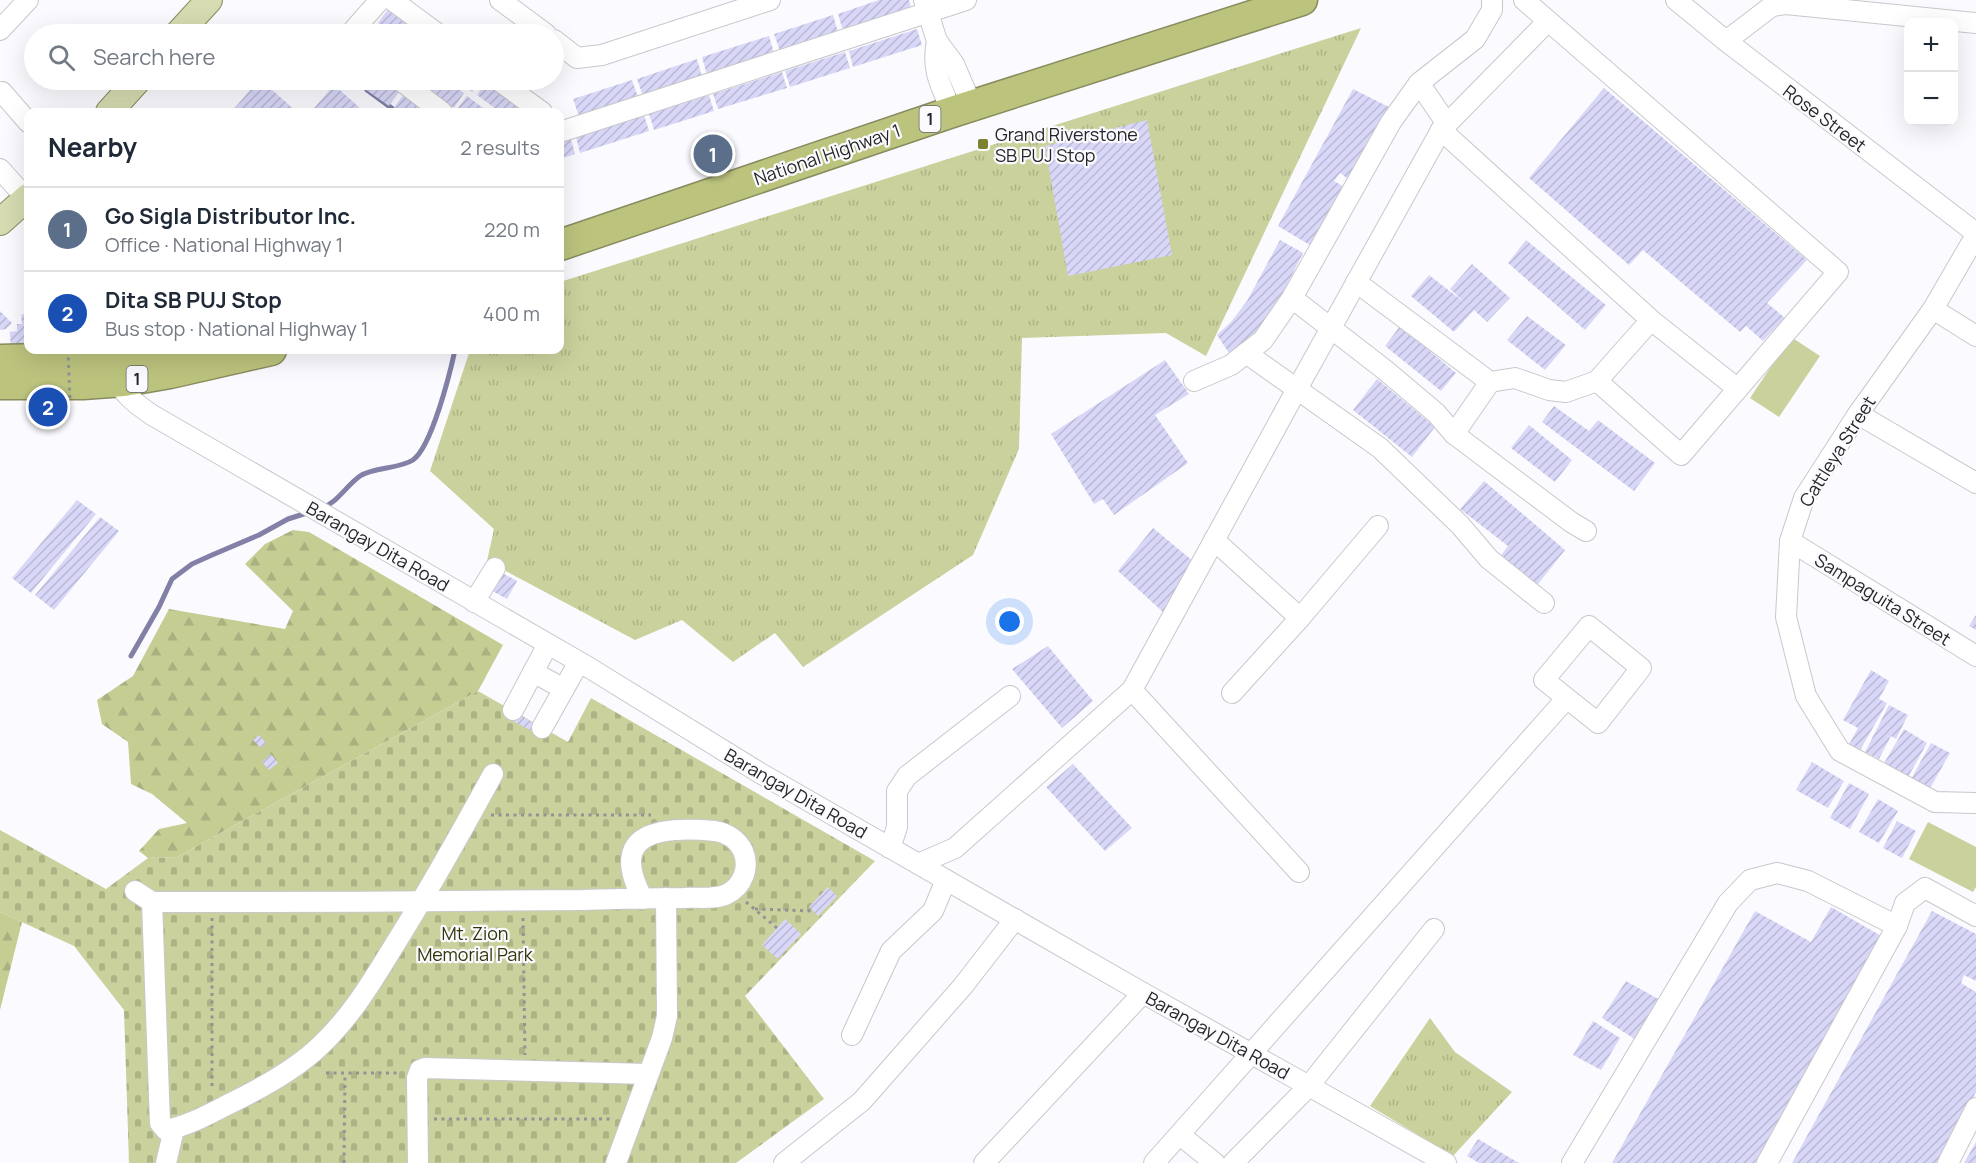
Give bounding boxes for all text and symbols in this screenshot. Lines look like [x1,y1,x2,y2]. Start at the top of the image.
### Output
map controls [1904,18,1958,126]
button: + [1904,18,1958,72]
search box [24,24,564,90]
icon: search [45,41,78,74]
text: Search here [93,42,215,72]
button: − [1904,72,1958,126]
street label: Rose Street [1779,79,1871,157]
road number: 1 [920,106,940,132]
street label: National Highway 1 [750,118,904,190]
place label: Grand Riverstone SB PUJ Stop [995,122,1138,167]
text: Nearby [48,129,137,165]
pin: 1 [694,132,732,176]
text: 2 results [460,134,540,161]
marker: Grand Riverstone SB PUJ Stop [976,137,990,151]
text: Go Sigla Distributor Inc. [105,201,356,231]
text: 1 [63,216,72,243]
text: 220 m [484,216,540,243]
text: Office · National Highway 1 [105,231,343,258]
text: Dita SB PUJ Stop [105,285,282,315]
text: 2 [62,300,73,327]
text: 400 m [483,300,540,327]
text: Bus stop · National Highway 1 [105,315,369,342]
road number: 1 [126,366,148,392]
pin: 2 [28,384,68,430]
street label: Cattleya Street [1793,391,1881,511]
street label: Barangay Dita Road [302,495,454,597]
street label: Sampaguita Street [1810,547,1956,651]
your location [995,607,1024,636]
street label: Barangay Dita Road [720,742,872,844]
park label: Mt. Zion Memorial Park [417,921,534,966]
street label: Barangay Dita Road [1142,986,1294,1084]

